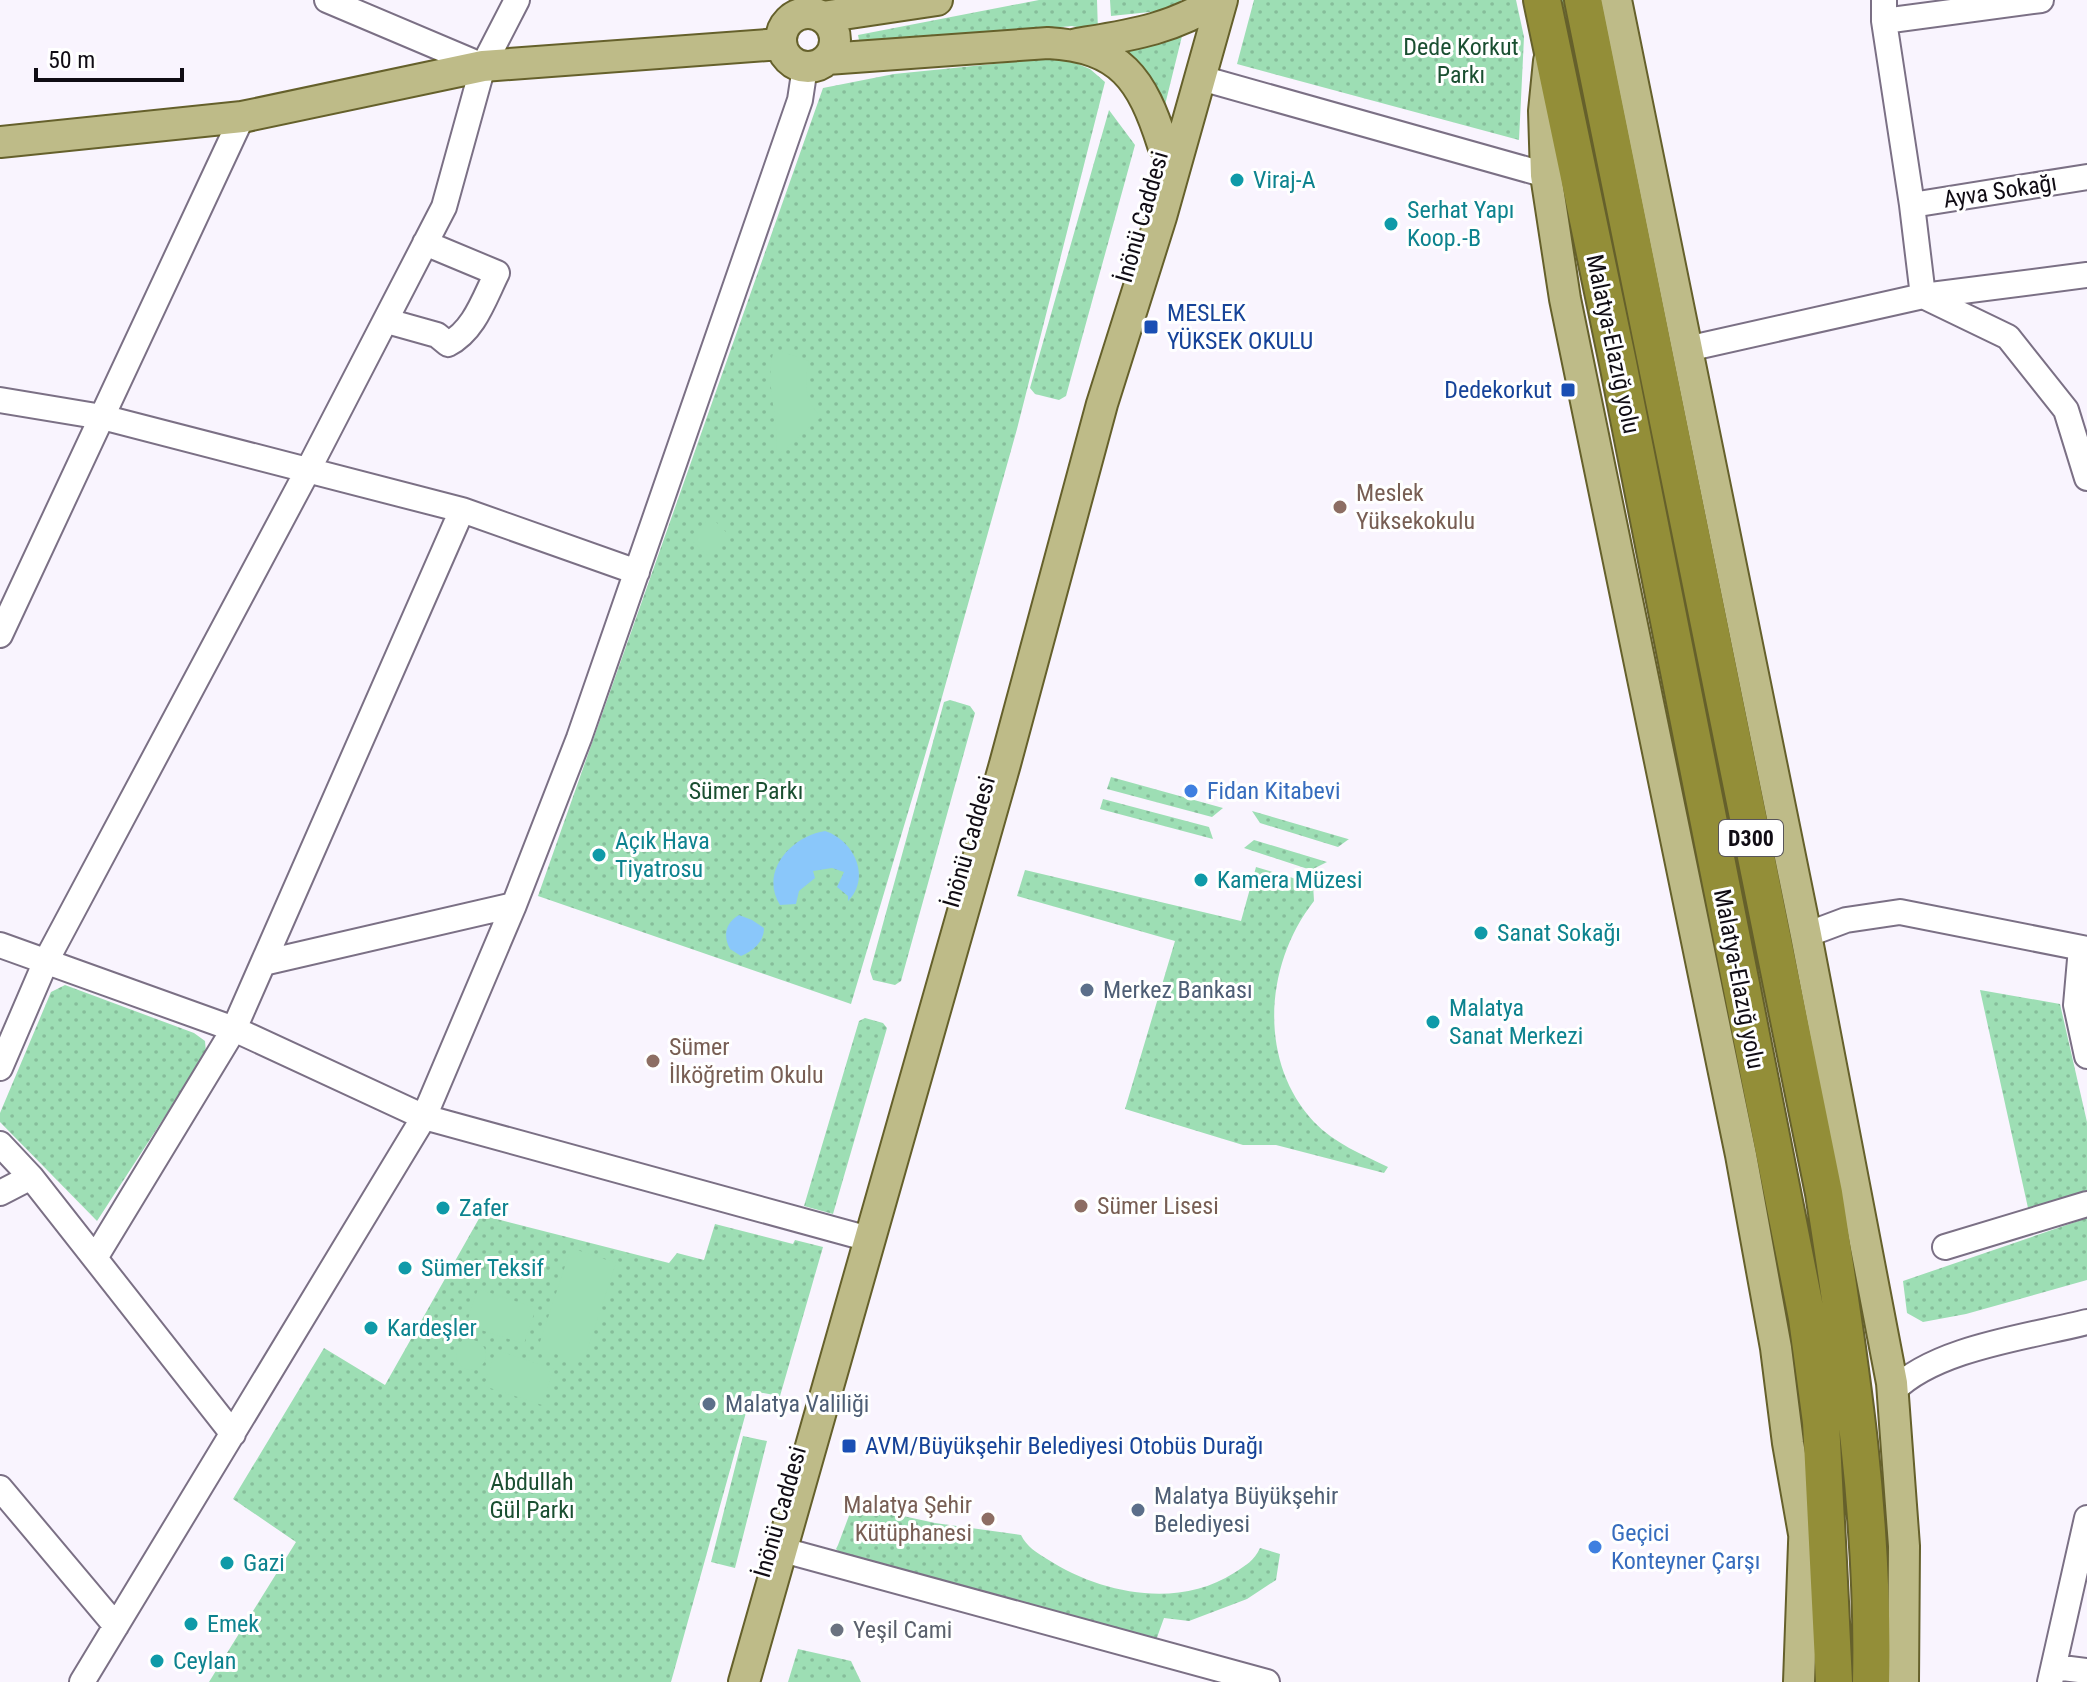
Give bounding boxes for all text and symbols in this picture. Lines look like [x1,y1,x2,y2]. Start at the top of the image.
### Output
scale bar [36,32,182,82]
park label: Dede Korkut Parkı [1403,33,1519,89]
text: 50 m [48,46,95,74]
street label: İnönü Caddesi [1110,148,1174,286]
place label: Viraj-A [1253,166,1316,194]
street label: Ayva Sokağı [1941,168,2059,214]
marker: Viraj-A [1228,171,1246,189]
place label: Serhat Yapı Koop.-B [1407,196,1514,252]
marker: Serhat Yapı Koop.-B [1382,215,1400,233]
street label: Malatya-Elazığ yolu [1580,252,1646,436]
place label: MESLEK YÜKSEK OKULU [1167,299,1313,355]
marker: MESLEK YÜKSEK OKULU [1142,318,1160,336]
place label: Dedekorkut [1444,376,1552,404]
marker: Dedekorkut [1559,381,1577,399]
place label: Meslek Yüksekokulu [1356,479,1475,535]
marker: Meslek Yüksekokulu [1331,498,1349,516]
street label: İnönü Caddesi [937,773,1001,911]
park label: Sümer Parkı [689,777,803,805]
place label: Fidan Kitabevi [1207,777,1341,805]
marker: Fidan Kitabevi [1182,782,1200,800]
road number: D300 [1719,820,1783,856]
place label: Açık Hava Tiyatrosu [615,827,710,883]
marker: Açık Hava Tiyatrosu [590,846,608,864]
place label: Kamera Müzesi [1217,866,1363,894]
marker: Kamera Müzesi [1192,871,1210,889]
street label: Malatya-Elazığ yolu [1708,887,1770,1071]
place label: Sanat Sokağı [1497,919,1621,947]
marker: Sanat Sokağı [1472,924,1490,942]
place label: Merkez Bankası [1103,976,1253,1004]
marker: Merkez Bankası [1078,981,1096,999]
place label: Malatya Sanat Merkezi [1449,994,1583,1050]
marker: Malatya Sanat Merkezi [1424,1013,1442,1031]
place label: Sümer İlköğretim Okulu [669,1033,824,1089]
marker: Sümer İlköğretim Okulu [644,1052,662,1070]
place label: Sümer Lisesi [1097,1192,1219,1220]
place label: Zafer [459,1194,509,1222]
marker: Sümer Lisesi [1072,1197,1090,1215]
marker: Zafer [434,1199,452,1217]
place label: Sümer Teksif [421,1254,545,1282]
marker: Sümer Teksif [396,1259,414,1277]
place label: Kardeşler [387,1314,477,1342]
marker: Kardeşler [362,1319,380,1337]
place label: Malatya Valiliği [725,1390,869,1418]
marker: Malatya Valiliği [700,1395,718,1413]
place label: AVM/Büyükşehir Belediyesi Otobüs Durağı [865,1432,1263,1460]
marker: AVM/Büyükşehir Belediyesi Otobüs Durağı [840,1437,858,1455]
street label: İnönü Caddesi [748,1443,812,1581]
park label: Abdullah Gül Parkı [489,1468,575,1524]
place label: Malatya Büyükşehir Belediyesi [1154,1482,1338,1538]
place label: Malatya Şehir Kütüphanesi [843,1491,972,1547]
marker: Malatya Büyükşehir Belediyesi [1129,1501,1147,1519]
marker: Malatya Şehir Kütüphanesi [979,1510,997,1528]
place label: Geçici Konteyner Çarşı [1611,1519,1760,1575]
marker: Geçici Konteyner Çarşı [1586,1538,1604,1556]
place label: Gazi [243,1549,285,1577]
marker: Gazi [218,1554,236,1572]
place label: Emek [207,1610,259,1638]
marker: Emek [182,1615,200,1633]
place label: Yeşil Cami [853,1616,952,1644]
marker: Yeşil Cami [828,1621,846,1639]
place label: Ceylan [173,1647,236,1675]
marker: Ceylan [148,1652,166,1670]

